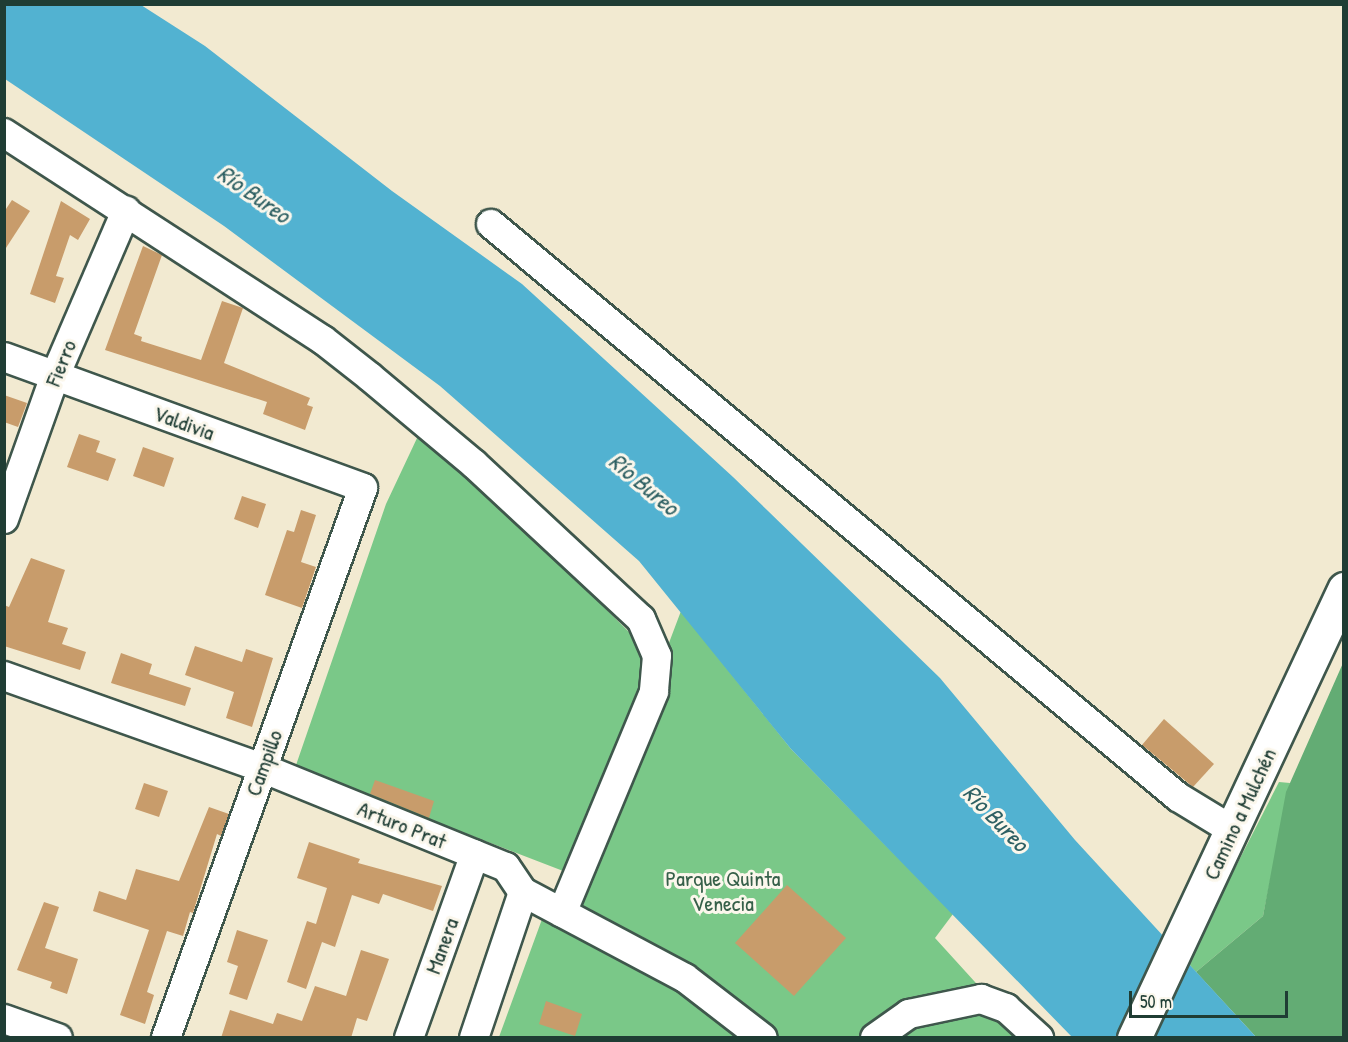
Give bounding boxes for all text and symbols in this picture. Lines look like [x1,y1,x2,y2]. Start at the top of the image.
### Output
water label: Río Bureo [212,159,296,229]
street label: Fierro [40,336,82,390]
street label: Valdivia [150,400,218,446]
water label: Río Bureo [603,447,685,521]
street label: Campillo [240,726,288,800]
street label: Camino a Mulchén [1198,744,1282,884]
water label: Río Bureo [957,779,1035,857]
street label: Arturo Prat [354,795,450,855]
park label: Parque Quinta Venecia [666,865,780,916]
street label: Manera [420,914,464,978]
scale bar [1132,979,1291,1017]
text: 50 m [1140,989,1172,1014]

